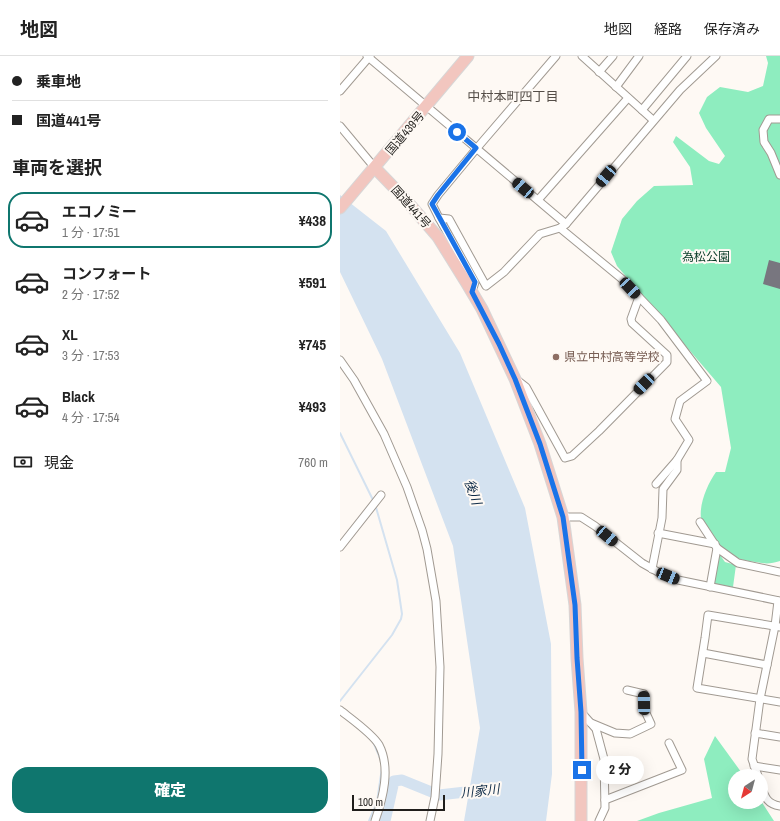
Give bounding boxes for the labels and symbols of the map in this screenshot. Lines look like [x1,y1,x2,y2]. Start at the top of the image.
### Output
district label: 中村本町四丁目 [467,88,559,105]
street label: 国道439号 [382,108,428,158]
route start [448,123,466,141]
car [594,163,618,189]
car [510,176,536,200]
street label: 国道441号 [388,182,434,232]
park label: 為松公園 [682,249,730,265]
car [617,275,643,301]
place label: 県立中村高等学校 [564,349,660,365]
marker: 県立中村高等学校 [551,352,561,362]
car [631,371,657,397]
water label: 後川 [461,477,486,509]
car [594,524,620,548]
car [655,566,681,586]
car [638,691,650,715]
callout: 2 分 [596,756,644,784]
route end [573,761,591,779]
north arrow [728,769,768,809]
water label: 川家川 [460,780,502,801]
scale bar [352,793,445,812]

